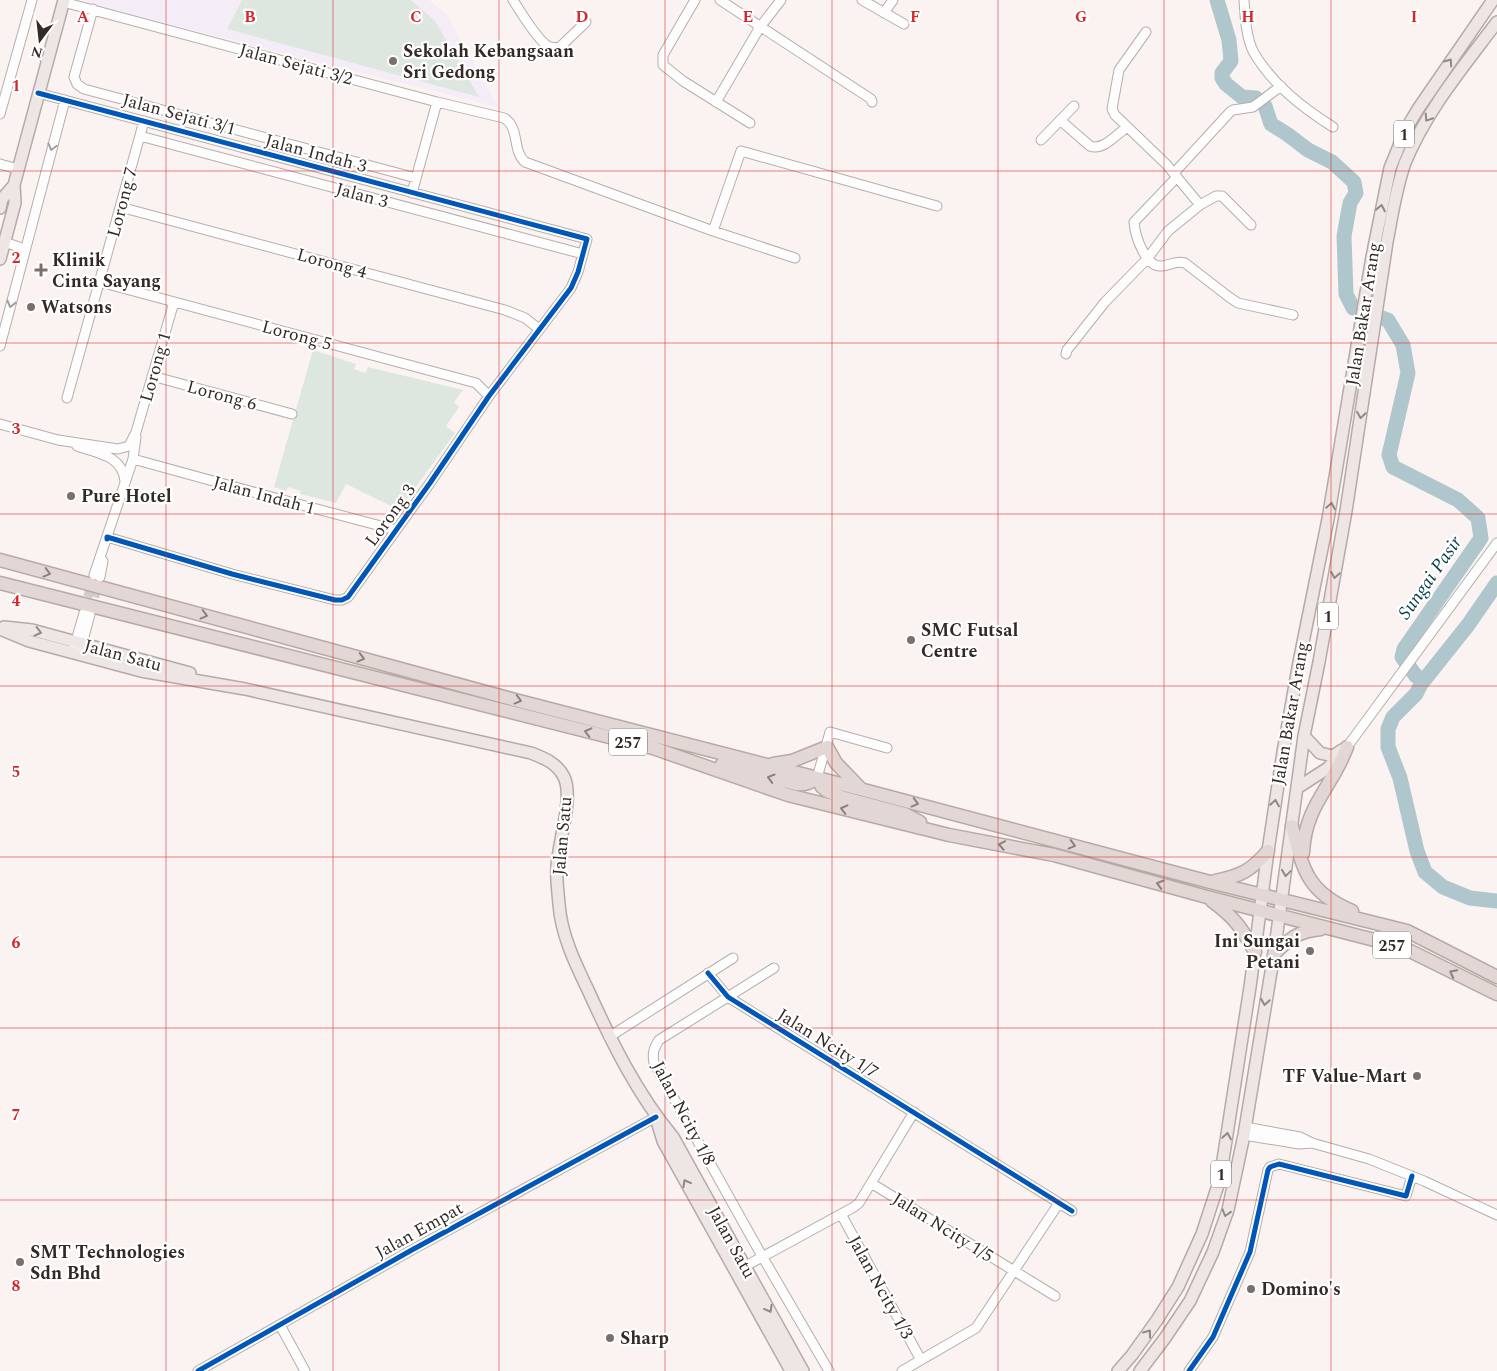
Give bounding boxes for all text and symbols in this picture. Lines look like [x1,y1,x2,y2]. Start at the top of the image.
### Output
text: A [77,5,90,29]
text: B [244,5,256,29]
text: C [410,5,422,29]
text: D [576,5,589,29]
text: E [743,5,753,29]
text: F [910,5,920,29]
text: G [1075,5,1087,29]
text: H [1241,5,1255,29]
text: I [1411,5,1417,29]
north arrow [15,15,65,65]
street label: Jalan Sejati 3/2 [236,36,356,93]
place label: Sekolah Kebangsaan Sri Gedong [403,38,574,86]
text: N [29,40,45,64]
marker: Sekolah Kebangsaan Sri Gedong [387,55,399,67]
one-way arrow [1443,58,1452,68]
text: 1 [12,74,20,98]
street label: Jalan Sejati 3/1 [119,86,239,143]
one-way arrow [1425,113,1434,122]
road number: 1 [1394,120,1414,148]
street label: Jalan Indah 3 [262,127,370,180]
one-way arrow [48,143,58,151]
street label: Lorong 7 [100,164,145,240]
street label: Jalan 3 [333,176,391,215]
one-way arrow [1375,204,1386,212]
street label: Jalan Bakar Arang [1339,240,1388,388]
street label: Lorong 4 [294,241,370,286]
text: 2 [12,246,21,270]
place label: Klinik Cinta Sayang [52,247,161,295]
marker: Klinik Cinta Sayang [34,263,48,277]
place label: Watsons [41,294,112,321]
one-way arrow [6,300,17,309]
marker: Watsons [25,301,37,313]
street label: Lorong 5 [259,313,335,358]
street label: Lorong 1 [133,329,178,405]
street label: Lorong 6 [184,373,260,418]
one-way arrow [1356,410,1366,419]
text: 3 [12,417,21,441]
street label: Jalan Indah 1 [210,469,318,522]
street label: Lorong 3 [358,478,422,552]
place label: Pure Hotel [81,483,172,510]
marker: Pure Hotel [65,490,77,502]
one-way arrow [1325,501,1335,510]
water label: Sungai Pasir [1391,530,1470,626]
one-way arrow [42,567,51,577]
one-way arrow [1330,571,1340,579]
text: 4 [12,589,21,613]
road number: 1 [1318,602,1338,630]
one-way arrow [199,610,207,620]
place label: SMC Futsal Centre [921,617,1018,665]
one-way arrow [34,626,43,637]
street label: Jalan Satu [81,632,165,679]
marker: SMC Futsal Centre [905,634,917,646]
street label: Jalan Bakar Arang [1265,639,1316,787]
one-way arrow [356,652,365,663]
one-way arrow [513,695,521,705]
one-way arrow [583,727,592,738]
road number: 257 [609,729,647,756]
text: 5 [12,760,20,784]
one-way arrow [768,773,776,783]
street label: Jalan Satu [546,795,579,877]
one-way arrow [911,798,919,808]
one-way arrow [1269,799,1280,807]
one-way arrow [839,804,848,815]
one-way arrow [998,840,1007,850]
one-way arrow [1068,840,1076,850]
one-way arrow [1281,869,1291,878]
one-way arrow [1156,880,1164,890]
place label: Ini Sungai Petani [1214,928,1300,976]
text: 6 [12,931,21,955]
road number: 257 [1373,932,1411,958]
marker: Ini Sungai Petani [1304,945,1316,957]
one-way arrow [1449,969,1458,979]
one-way arrow [1261,998,1271,1006]
street label: Jalan Ncity 1/7 [772,1002,884,1085]
street label: Jalan Ncity 1/8 [645,1056,722,1170]
place label: TF Value-Mart [1283,1063,1407,1090]
marker: TF Value-Mart [1411,1070,1423,1082]
text: 7 [12,1103,21,1127]
one-way arrow [1222,1131,1232,1140]
road number: 1 [1211,1160,1231,1188]
one-way arrow [683,1180,693,1189]
street label: Jalan Ncity 1/5 [887,1186,999,1269]
street label: Jalan Empat [370,1195,468,1266]
street label: Jalan Satu [700,1201,763,1284]
one-way arrow [1222,1209,1232,1217]
street label: Jalan Ncity 1/3 [841,1230,920,1344]
place label: SMT Technologies Sdn Bhd [30,1239,185,1287]
marker: SMT Technologies Sdn Bhd [14,1256,26,1268]
text: 8 [12,1274,21,1298]
place label: Domino's [1261,1276,1341,1303]
marker: Domino's [1245,1283,1257,1295]
one-way arrow [763,1304,773,1313]
place label: Sharp [620,1325,669,1352]
one-way arrow [1142,1329,1151,1339]
marker: Sharp [604,1332,616,1344]

